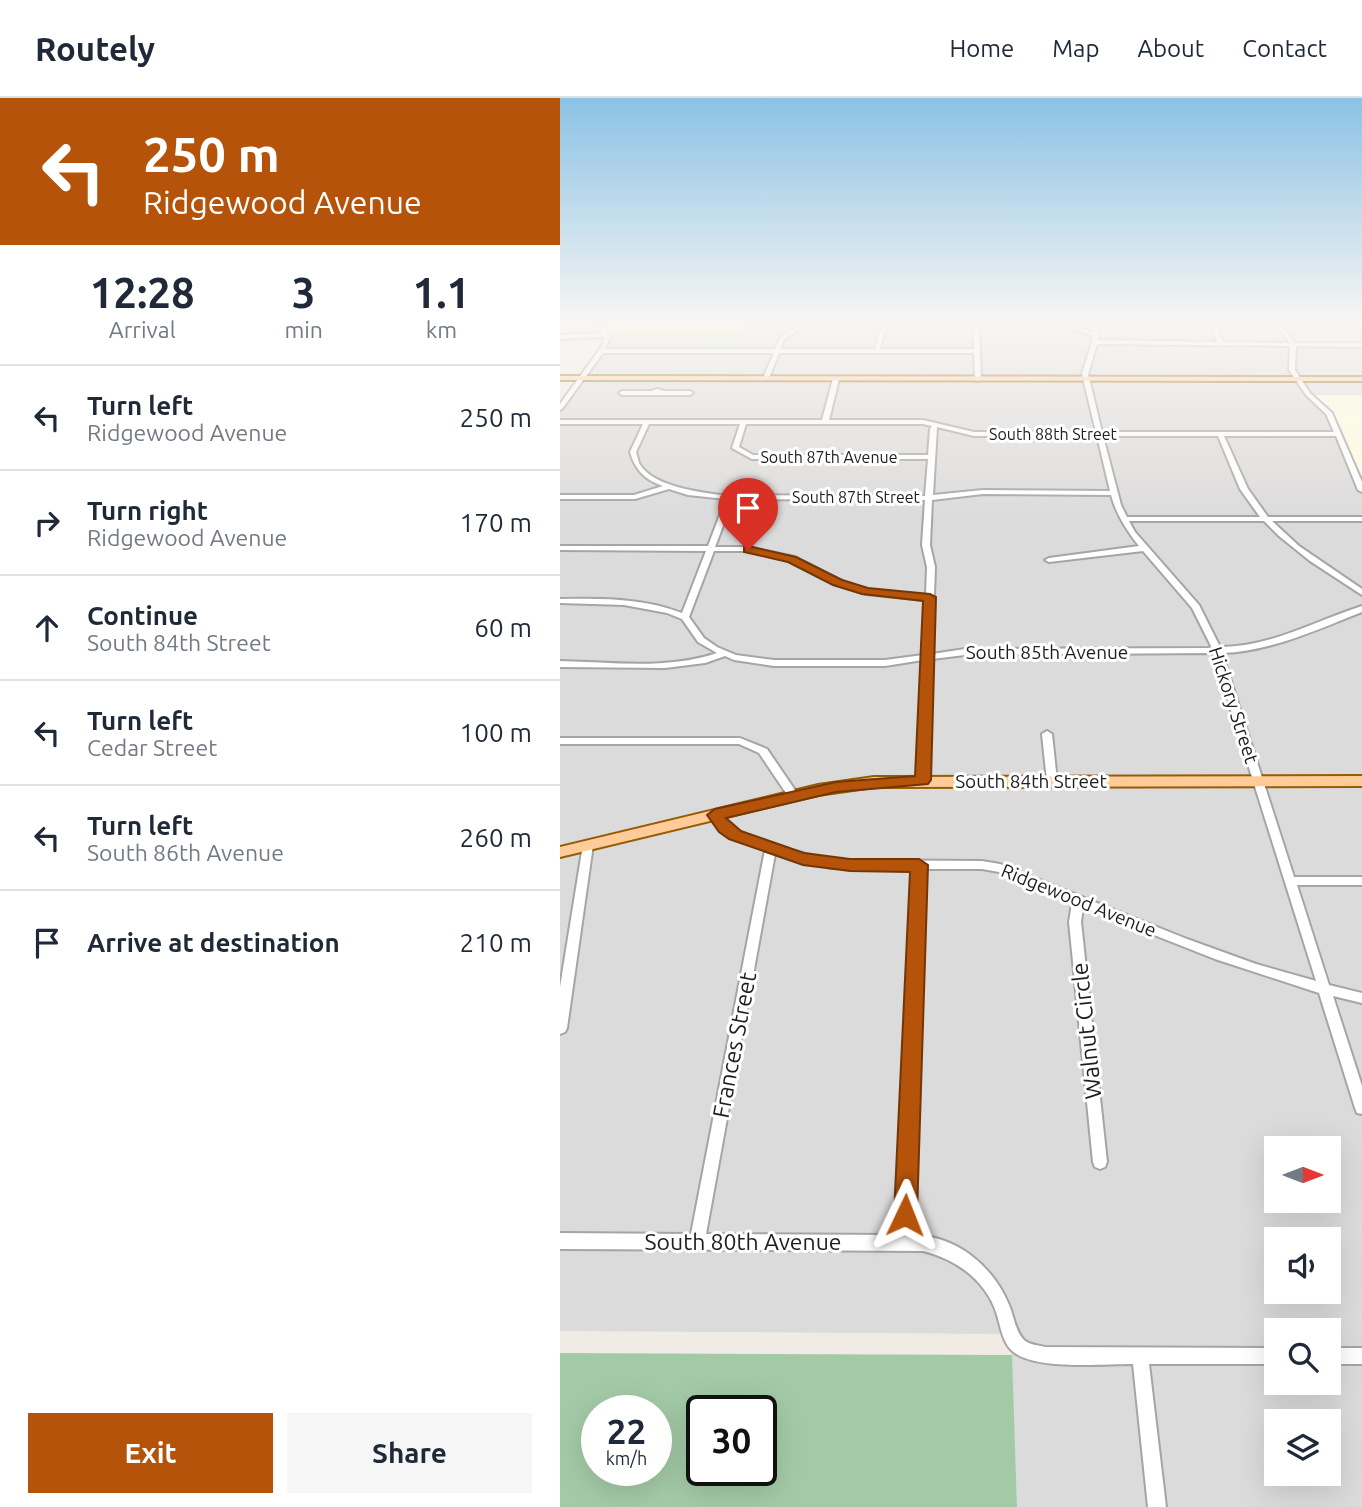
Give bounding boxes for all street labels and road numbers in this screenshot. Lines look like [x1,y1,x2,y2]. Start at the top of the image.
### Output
street label: South 88th Street [989,425,1118,443]
street label: South 87th Avenue [760,448,898,466]
street label: South 87th Street [792,488,921,506]
street label: South 85th Avenue [966,641,1128,663]
street label: Hickory Street [1205,644,1263,767]
street label: South 84th Street [955,770,1107,792]
street label: Ridgewood Avenue [998,859,1160,941]
street label: Walnut Circle [1066,962,1106,1100]
street label: Frances Street [708,970,760,1120]
street label: South 80th Avenue [645,1229,841,1254]

